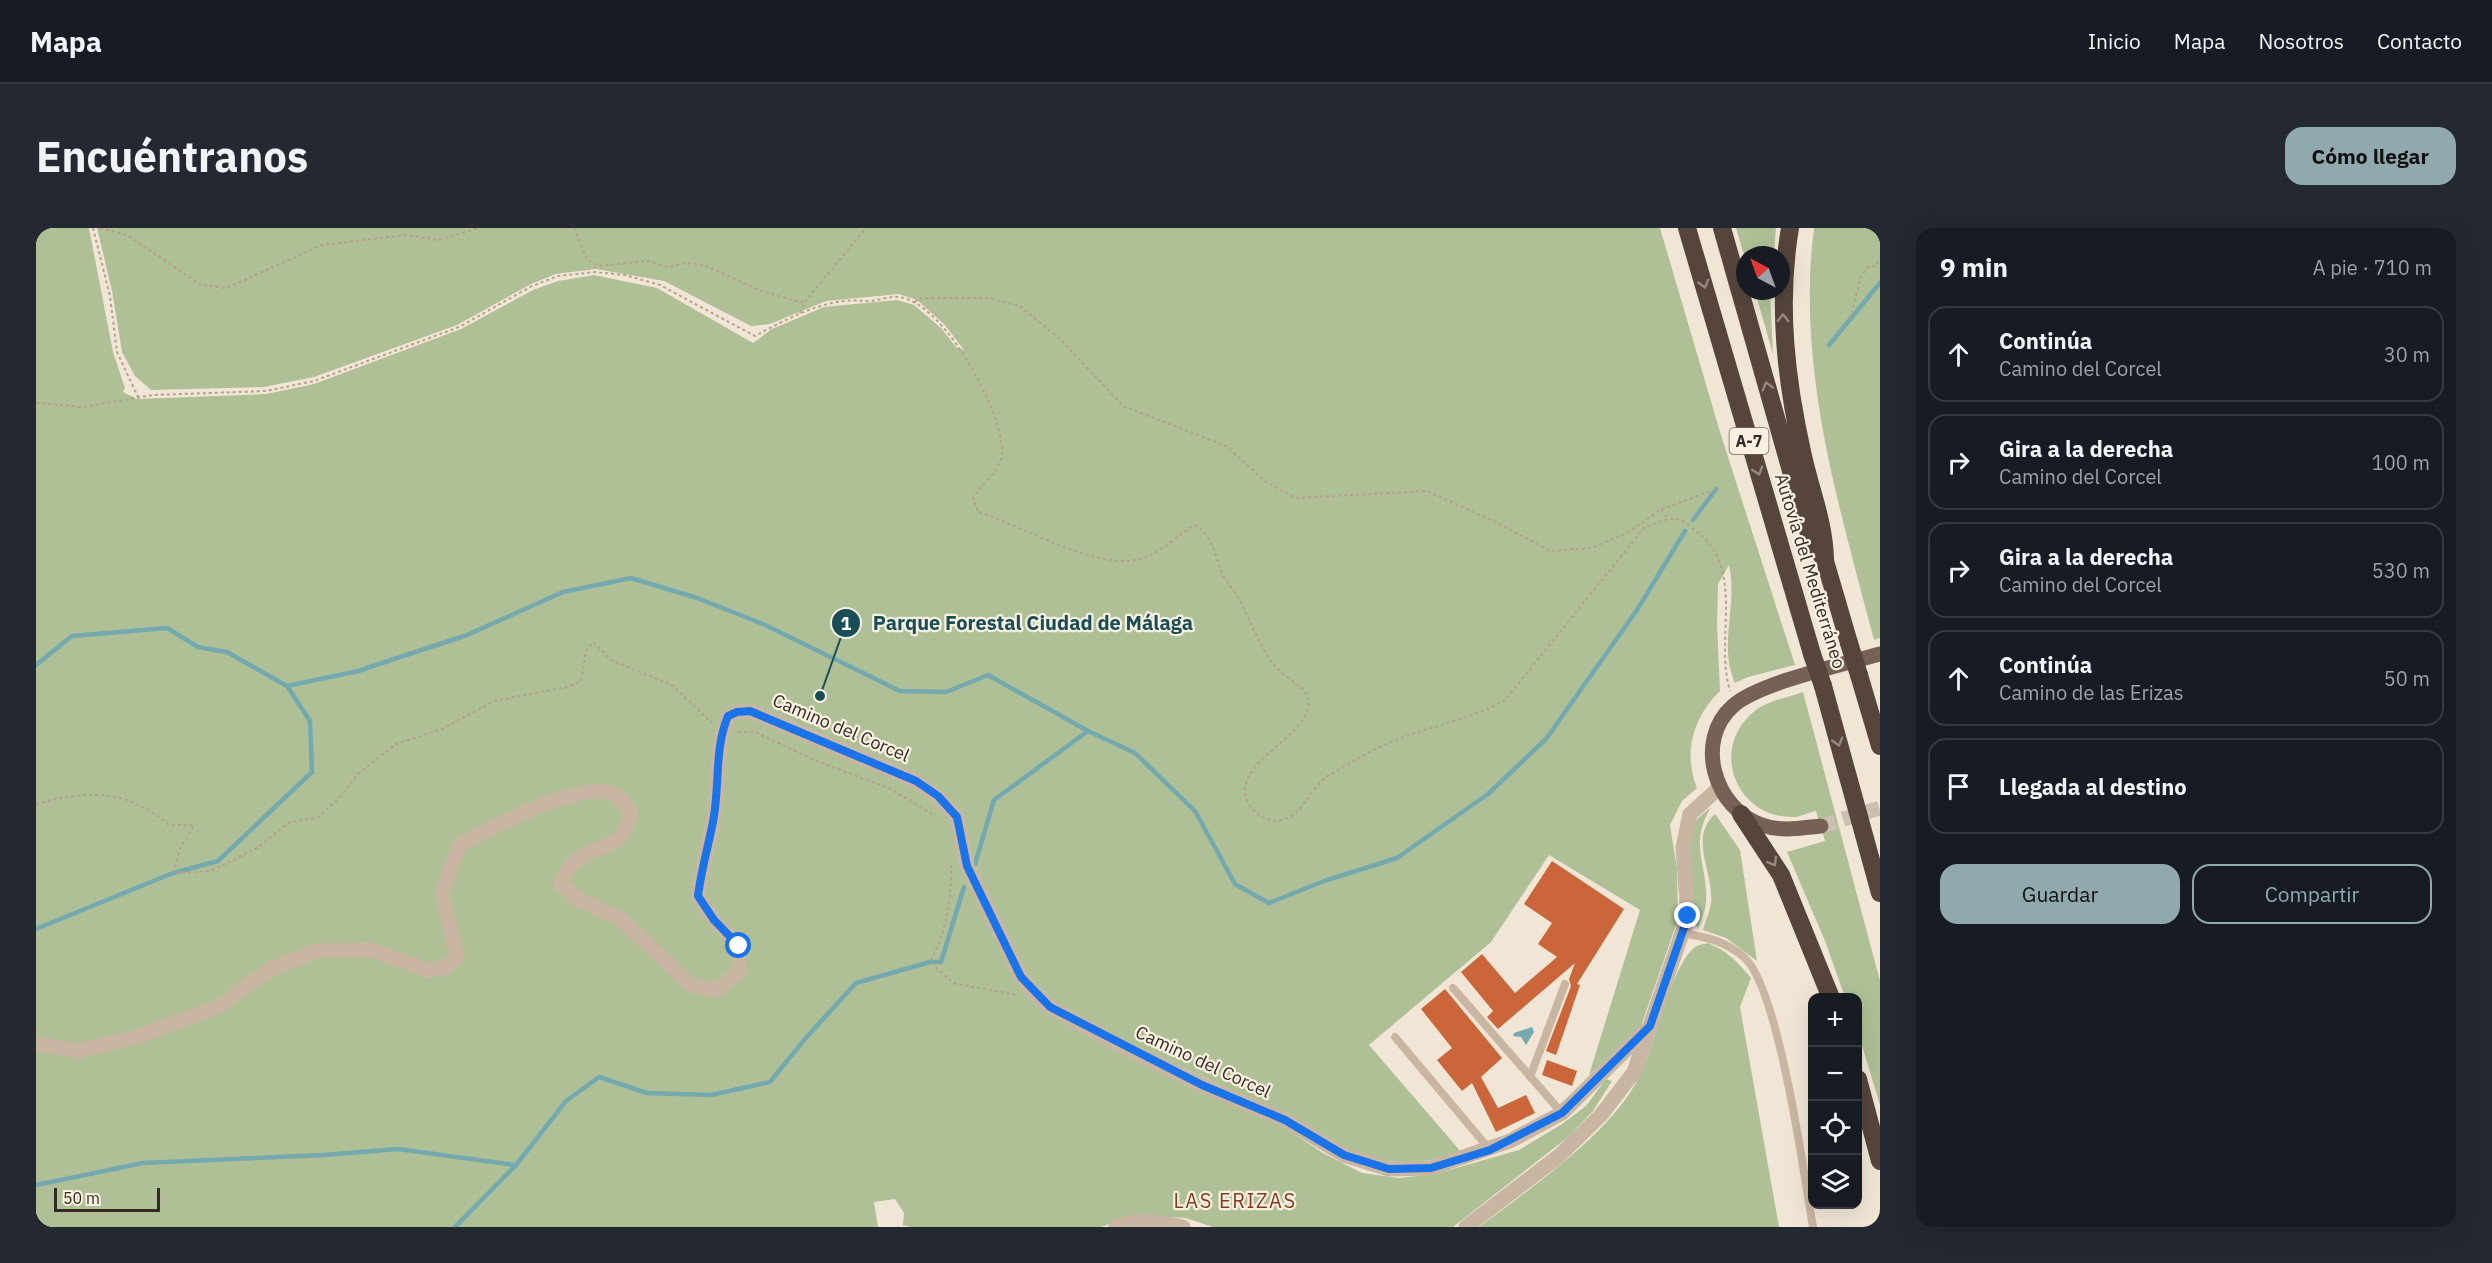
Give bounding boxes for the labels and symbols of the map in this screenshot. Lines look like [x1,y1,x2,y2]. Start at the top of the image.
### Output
north arrow [1736,246,1790,300]
one-way arrow [1697,278,1709,289]
one-way arrow [1777,314,1789,323]
one-way arrow [1762,382,1774,392]
road number: A-7 [1730,428,1768,454]
one-way arrow [1751,465,1763,476]
street label: Autovía del Mediterráneo [1770,470,1851,671]
callout: Parque Forestal Ciudad de Málaga [831,604,1205,642]
text: Parque Forestal Ciudad de Málaga [873,609,1193,636]
text: 1 [841,612,852,635]
street label: Camino del Corcel [769,688,913,767]
one-way arrow [1831,737,1843,747]
one-way arrow [1766,856,1777,867]
route end [1674,902,1700,928]
route start [725,932,751,958]
street label: Camino del Corcel [1132,1020,1275,1103]
scale bar [54,1185,160,1212]
district label: LAS ERIZAS [1173,1187,1297,1214]

